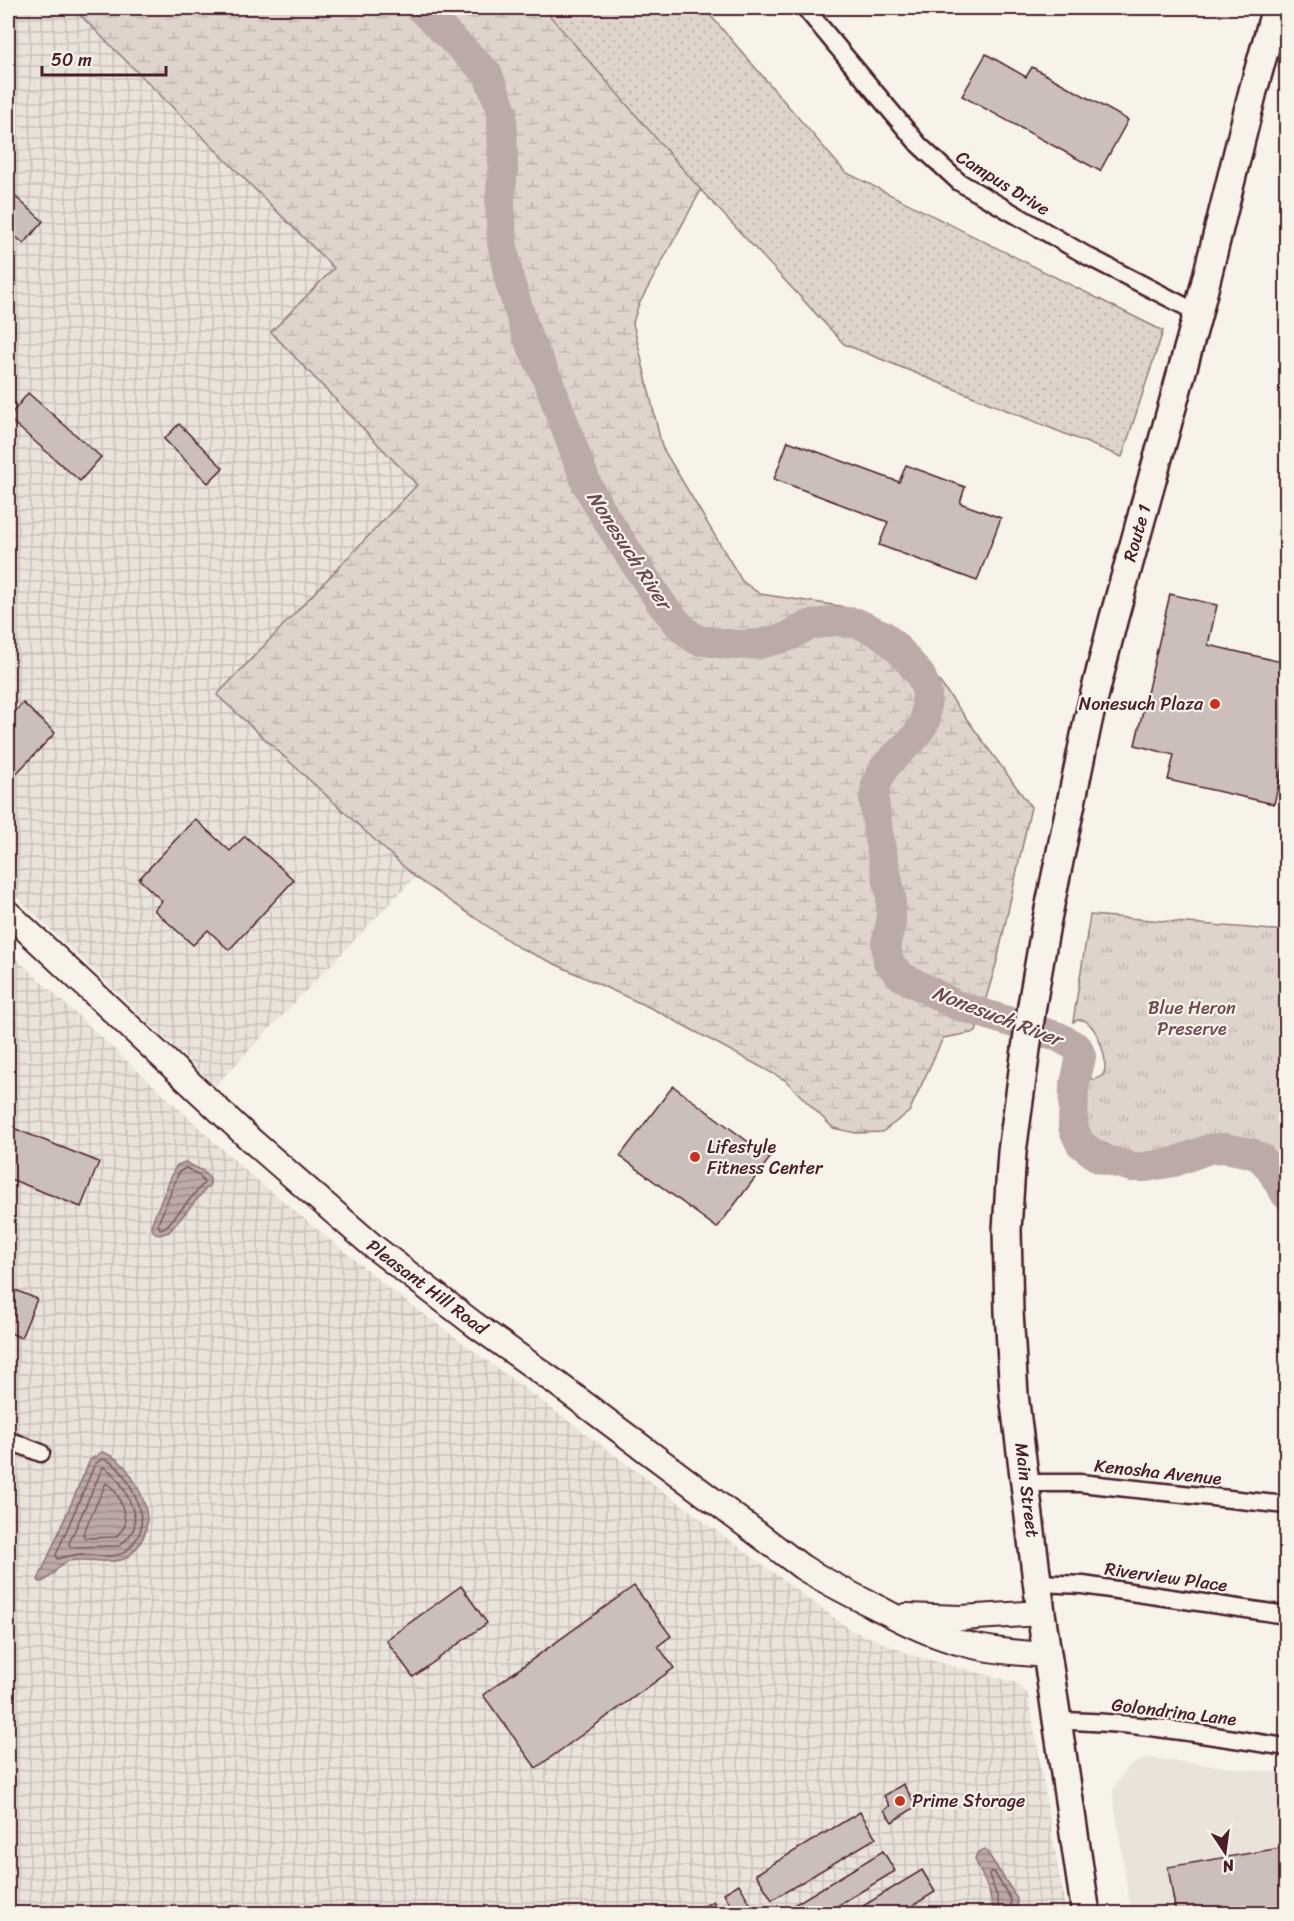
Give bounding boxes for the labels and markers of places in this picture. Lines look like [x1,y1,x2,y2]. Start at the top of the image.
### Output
place label: Nonesuch Plaza [1079,688,1204,720]
marker: Nonesuch Plaza [1208,697,1222,711]
place label: Lifestyle Fitness Center [707,1131,824,1184]
marker: Lifestyle Fitness Center [688,1150,702,1164]
place label: Prime Storage [912,1785,1025,1817]
marker: Prime Storage [893,1794,907,1808]

